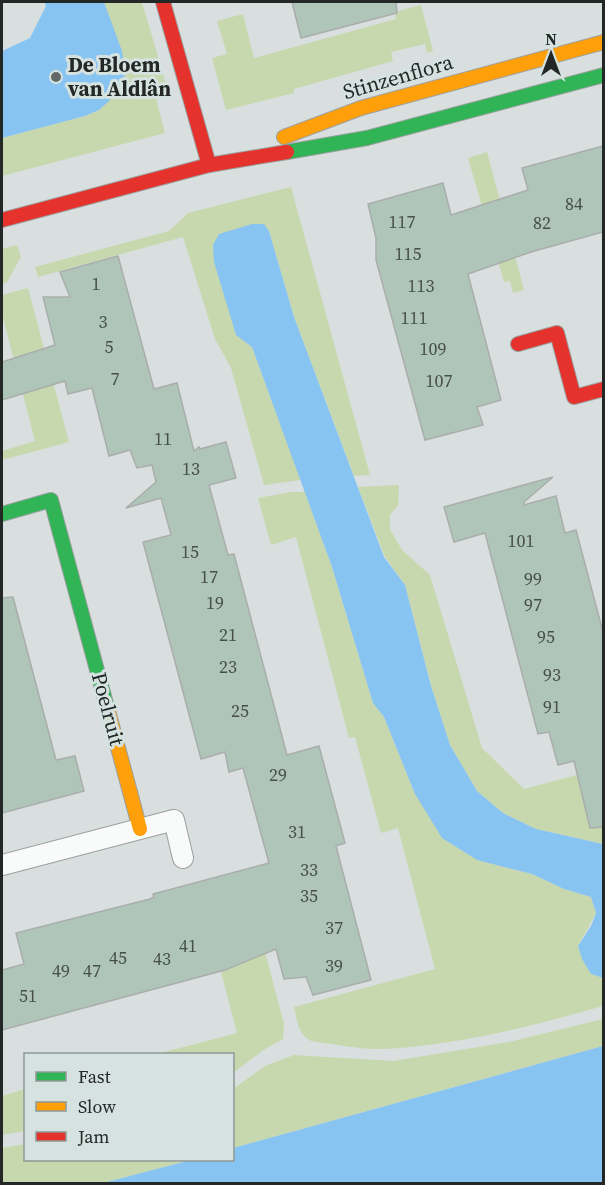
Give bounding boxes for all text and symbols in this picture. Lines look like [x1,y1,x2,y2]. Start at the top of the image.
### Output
north arrow [521,24,581,84]
text: N [545,28,557,50]
street label: Stinzenflora [340,47,457,106]
place label: De Bloem van Aldlân [67,50,171,103]
marker: De Bloem van Aldlân [49,70,63,84]
house number: 84 [565,191,583,216]
house number: 117 [389,209,416,234]
house number: 82 [533,210,551,235]
house number: 115 [395,241,422,266]
house number: 1 [92,271,101,296]
house number: 113 [408,273,435,298]
house number: 111 [401,305,428,330]
house number: 3 [99,309,108,334]
house number: 5 [105,334,114,359]
house number: 109 [420,336,447,361]
house number: 7 [111,366,120,391]
house number: 107 [426,368,453,393]
house number: 11 [154,426,172,451]
house number: 13 [182,456,200,481]
house number: 101 [508,528,535,553]
house number: 15 [181,539,199,564]
house number: 17 [200,564,218,589]
house number: 99 [524,566,542,591]
house number: 19 [206,590,224,615]
house number: 97 [524,592,542,617]
house number: 21 [219,622,237,647]
house number: 95 [537,624,555,649]
house number: 23 [219,654,237,679]
house number: 93 [543,662,561,687]
street label: Poelruit [85,669,132,749]
house number: 91 [543,694,561,719]
house number: 25 [231,698,249,723]
house number: 29 [269,762,287,787]
house number: 31 [288,819,306,844]
house number: 33 [300,857,318,882]
house number: 35 [300,883,318,908]
house number: 37 [325,915,343,940]
house number: 41 [179,933,197,958]
house number: 45 [109,945,127,970]
house number: 43 [153,946,171,971]
house number: 39 [325,953,343,978]
house number: 49 [52,958,70,983]
house number: 47 [83,958,101,983]
house number: 51 [19,983,37,1008]
legend [24,1053,234,1161]
text: Fast [78,1064,111,1089]
text: Slow [78,1094,116,1119]
text: Jam [77,1124,110,1149]

